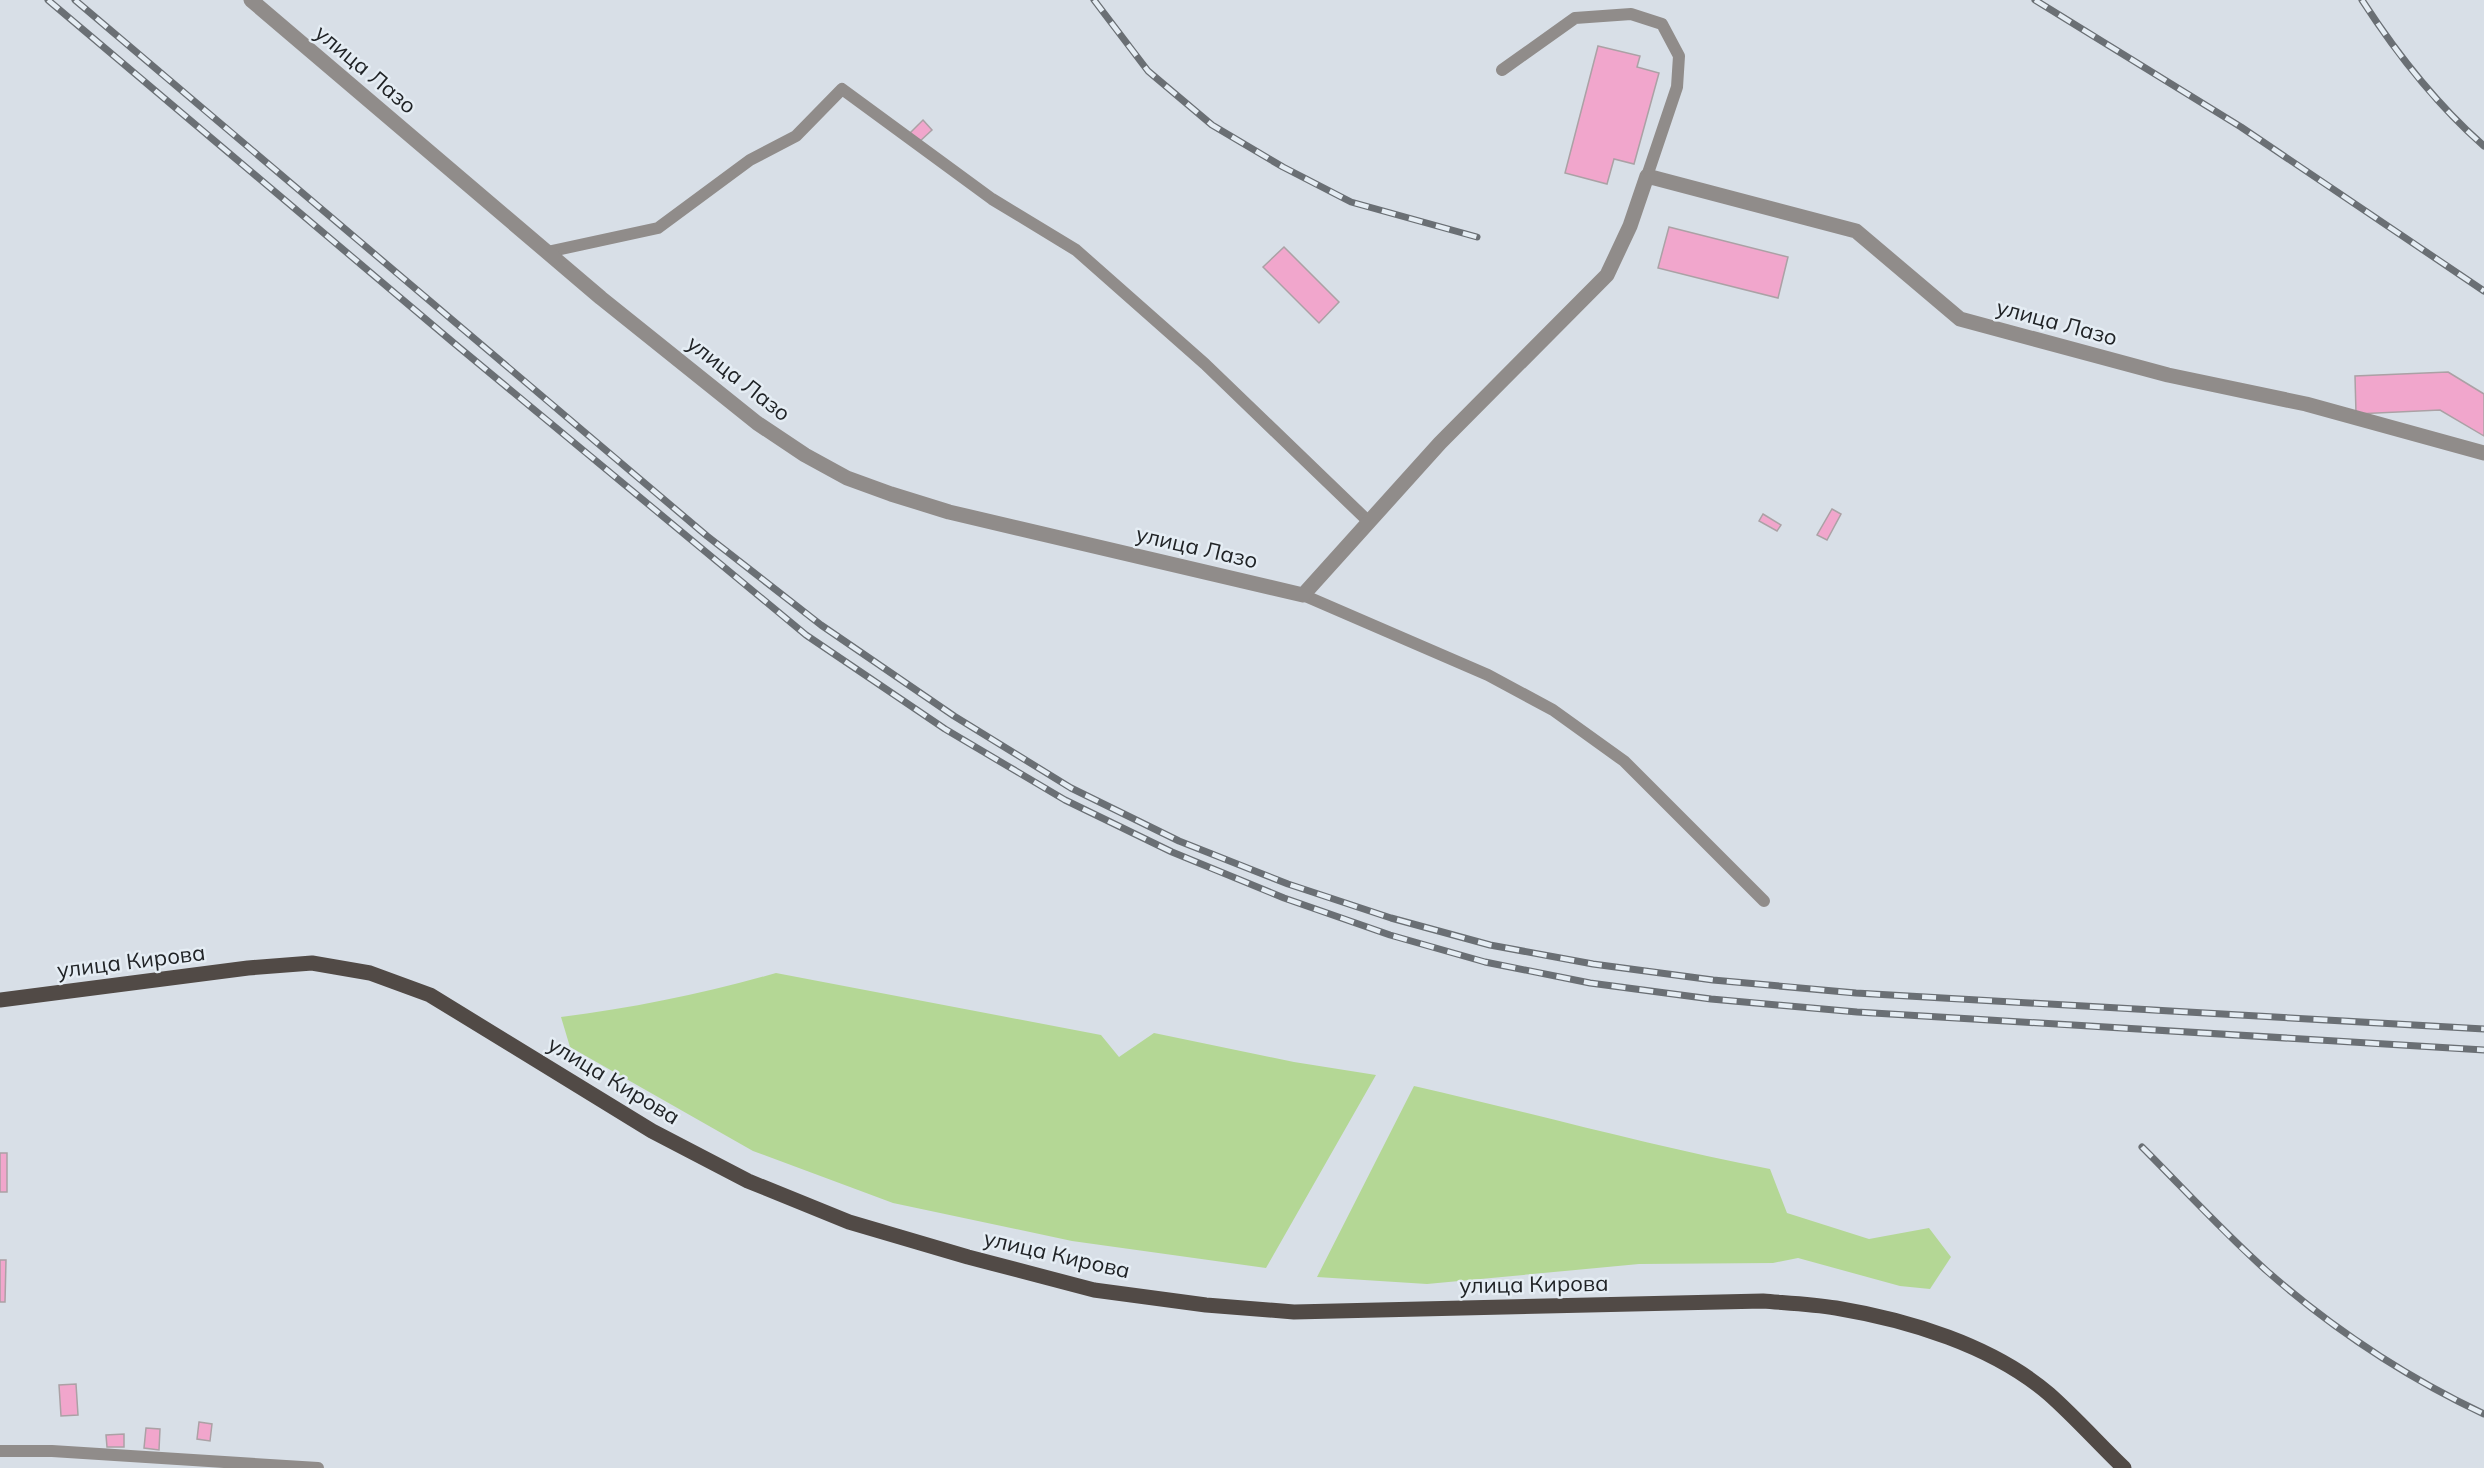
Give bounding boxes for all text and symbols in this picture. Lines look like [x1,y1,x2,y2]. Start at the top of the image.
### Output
street label: улица Лазо [310,18,422,120]
street label: улица Лазо [1993,292,2121,352]
street label: улица Лазо [682,329,796,427]
street label: улица Лазо [1133,519,1261,575]
street label: улица Кирова [55,938,207,984]
street label: улица Кирова [543,1030,685,1130]
street label: улица Кирова [981,1224,1133,1284]
street label: улица Кирова [1459,1269,1609,1299]

